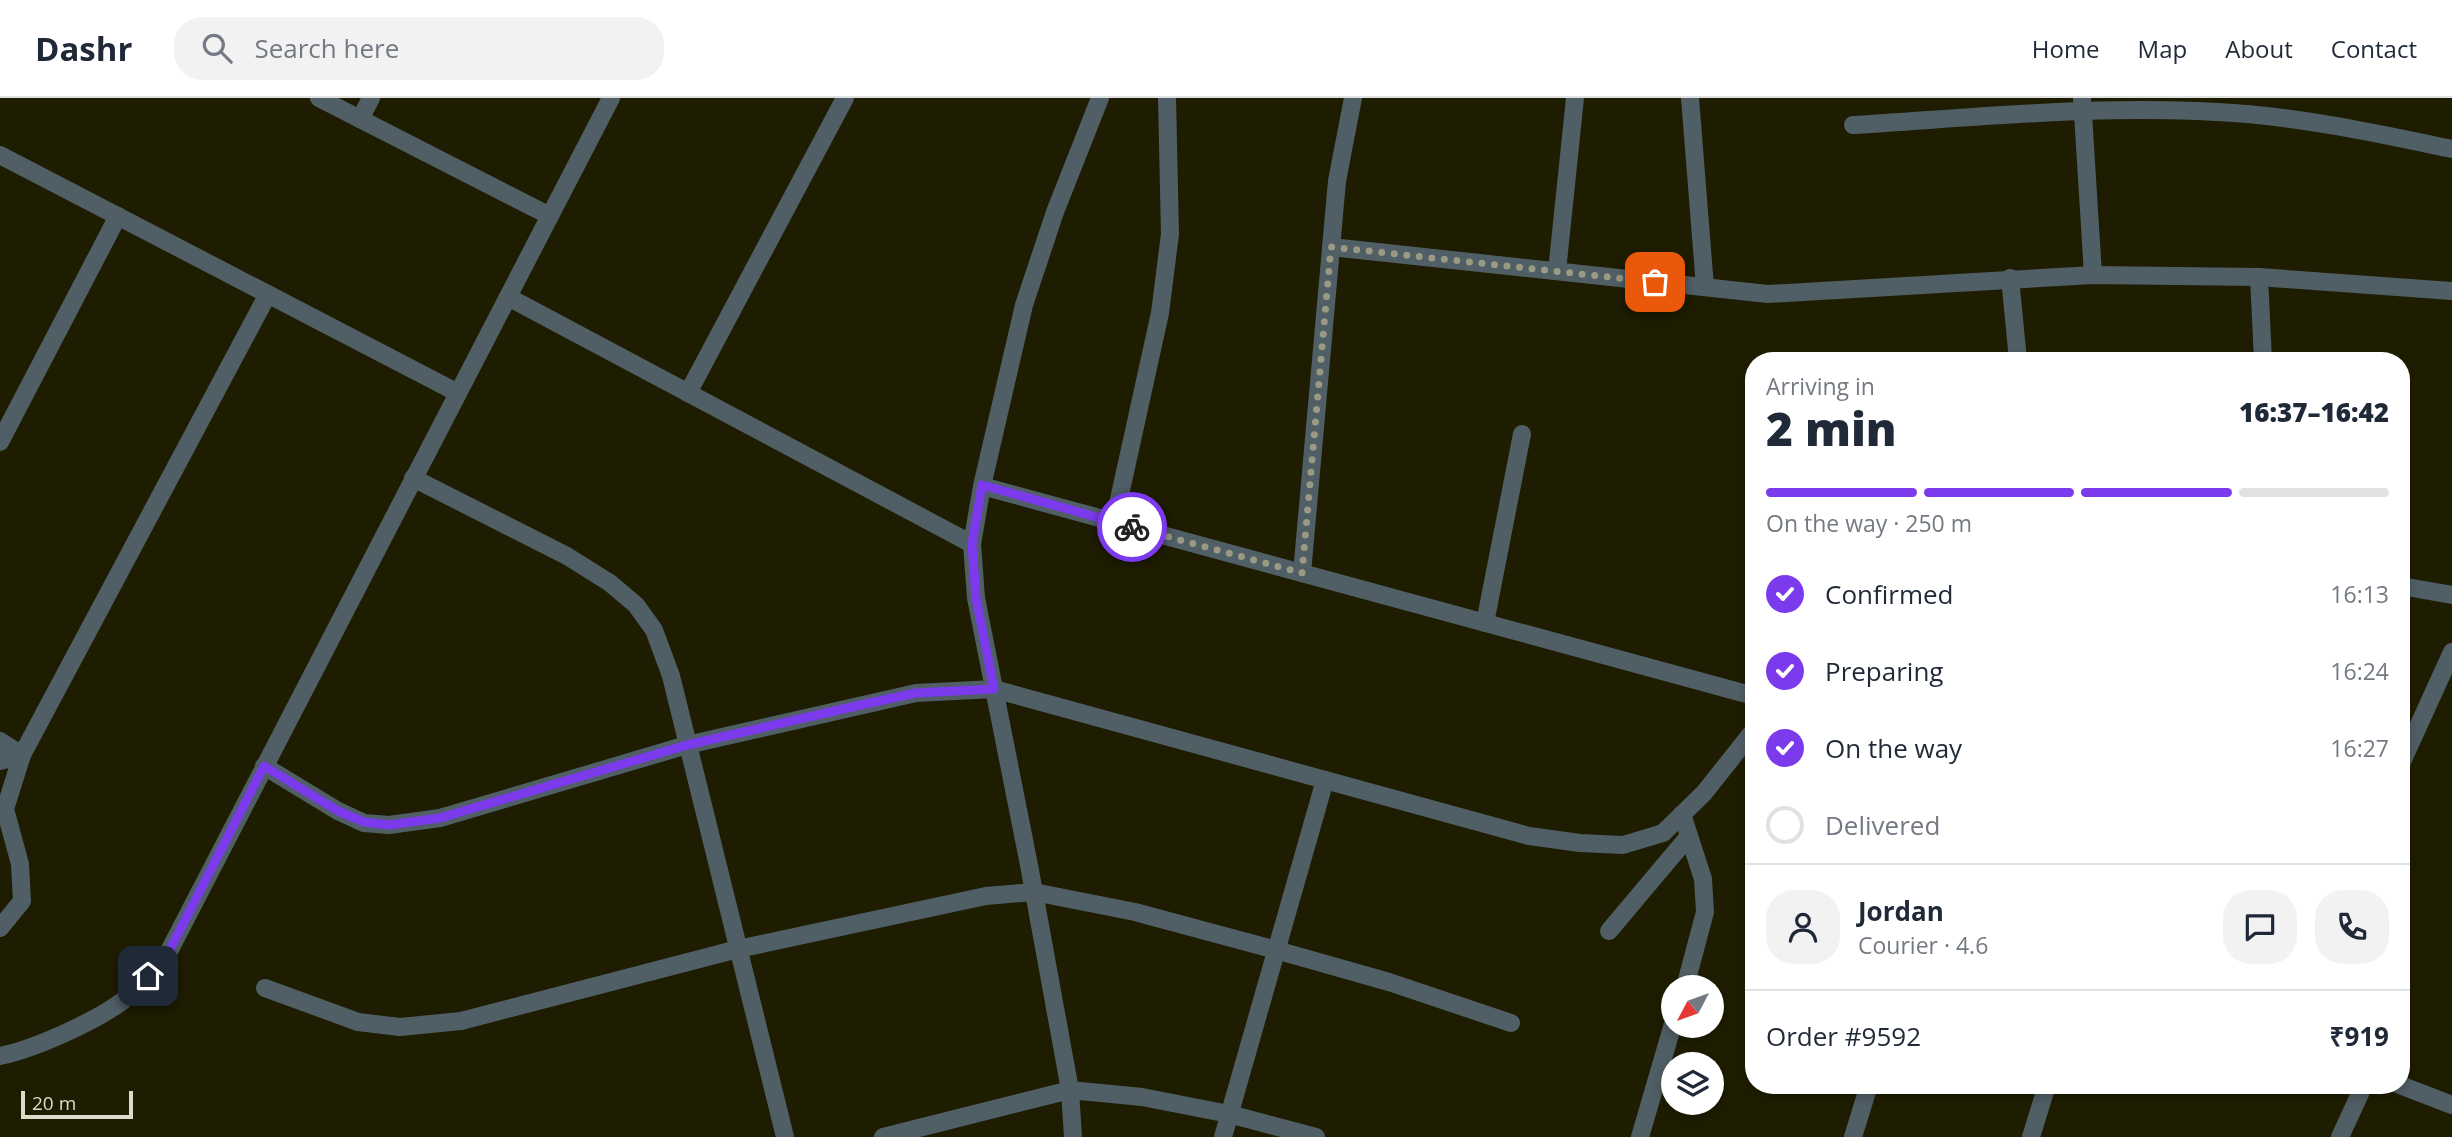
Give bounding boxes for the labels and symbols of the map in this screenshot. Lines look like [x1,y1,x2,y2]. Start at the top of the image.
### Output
pin [1625,252,1685,312]
courier [1097,492,1167,562]
pin [118,946,178,1006]
north arrow [1661,975,1724,1038]
scale bar [21,1088,133,1120]

